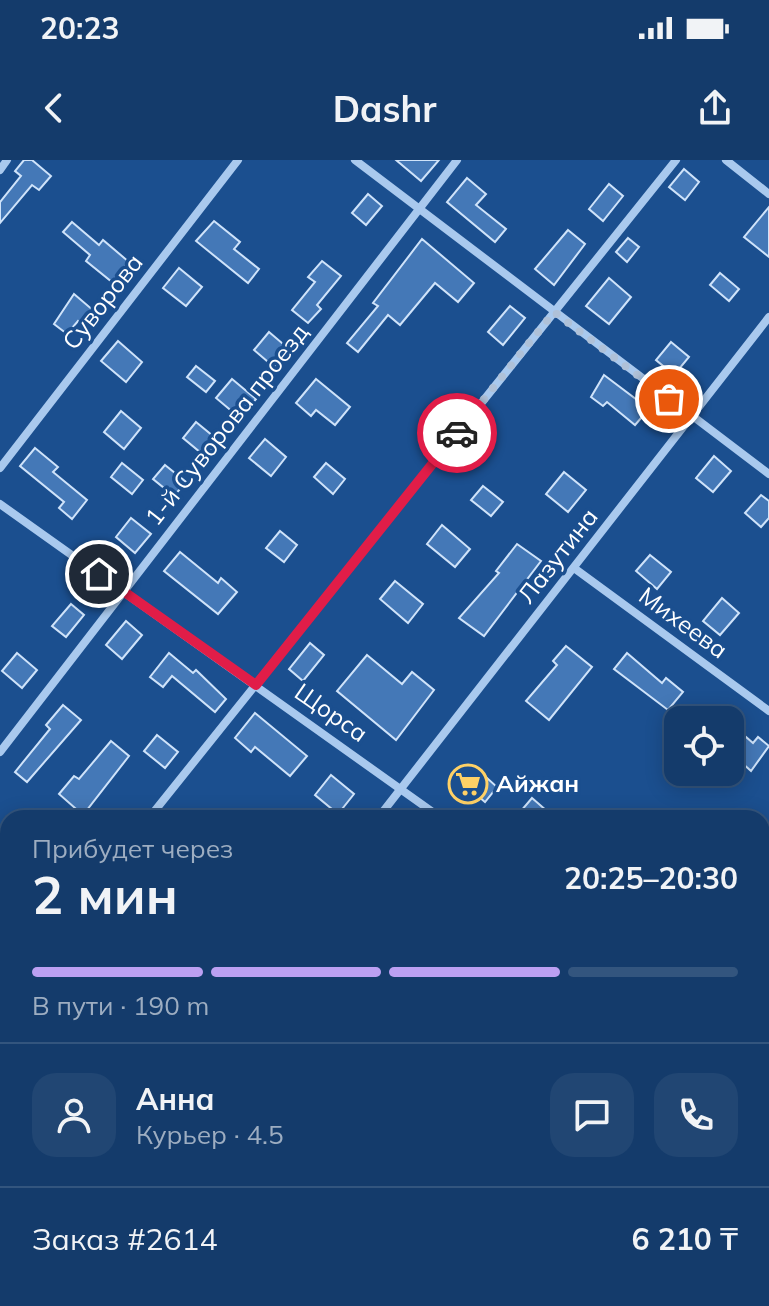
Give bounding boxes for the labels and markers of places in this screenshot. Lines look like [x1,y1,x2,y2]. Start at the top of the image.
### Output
pin [635,365,703,433]
pin [65,540,133,608]
supermarket icon: Айжан [447,763,489,805]
place label: Айжан [496,768,579,798]

